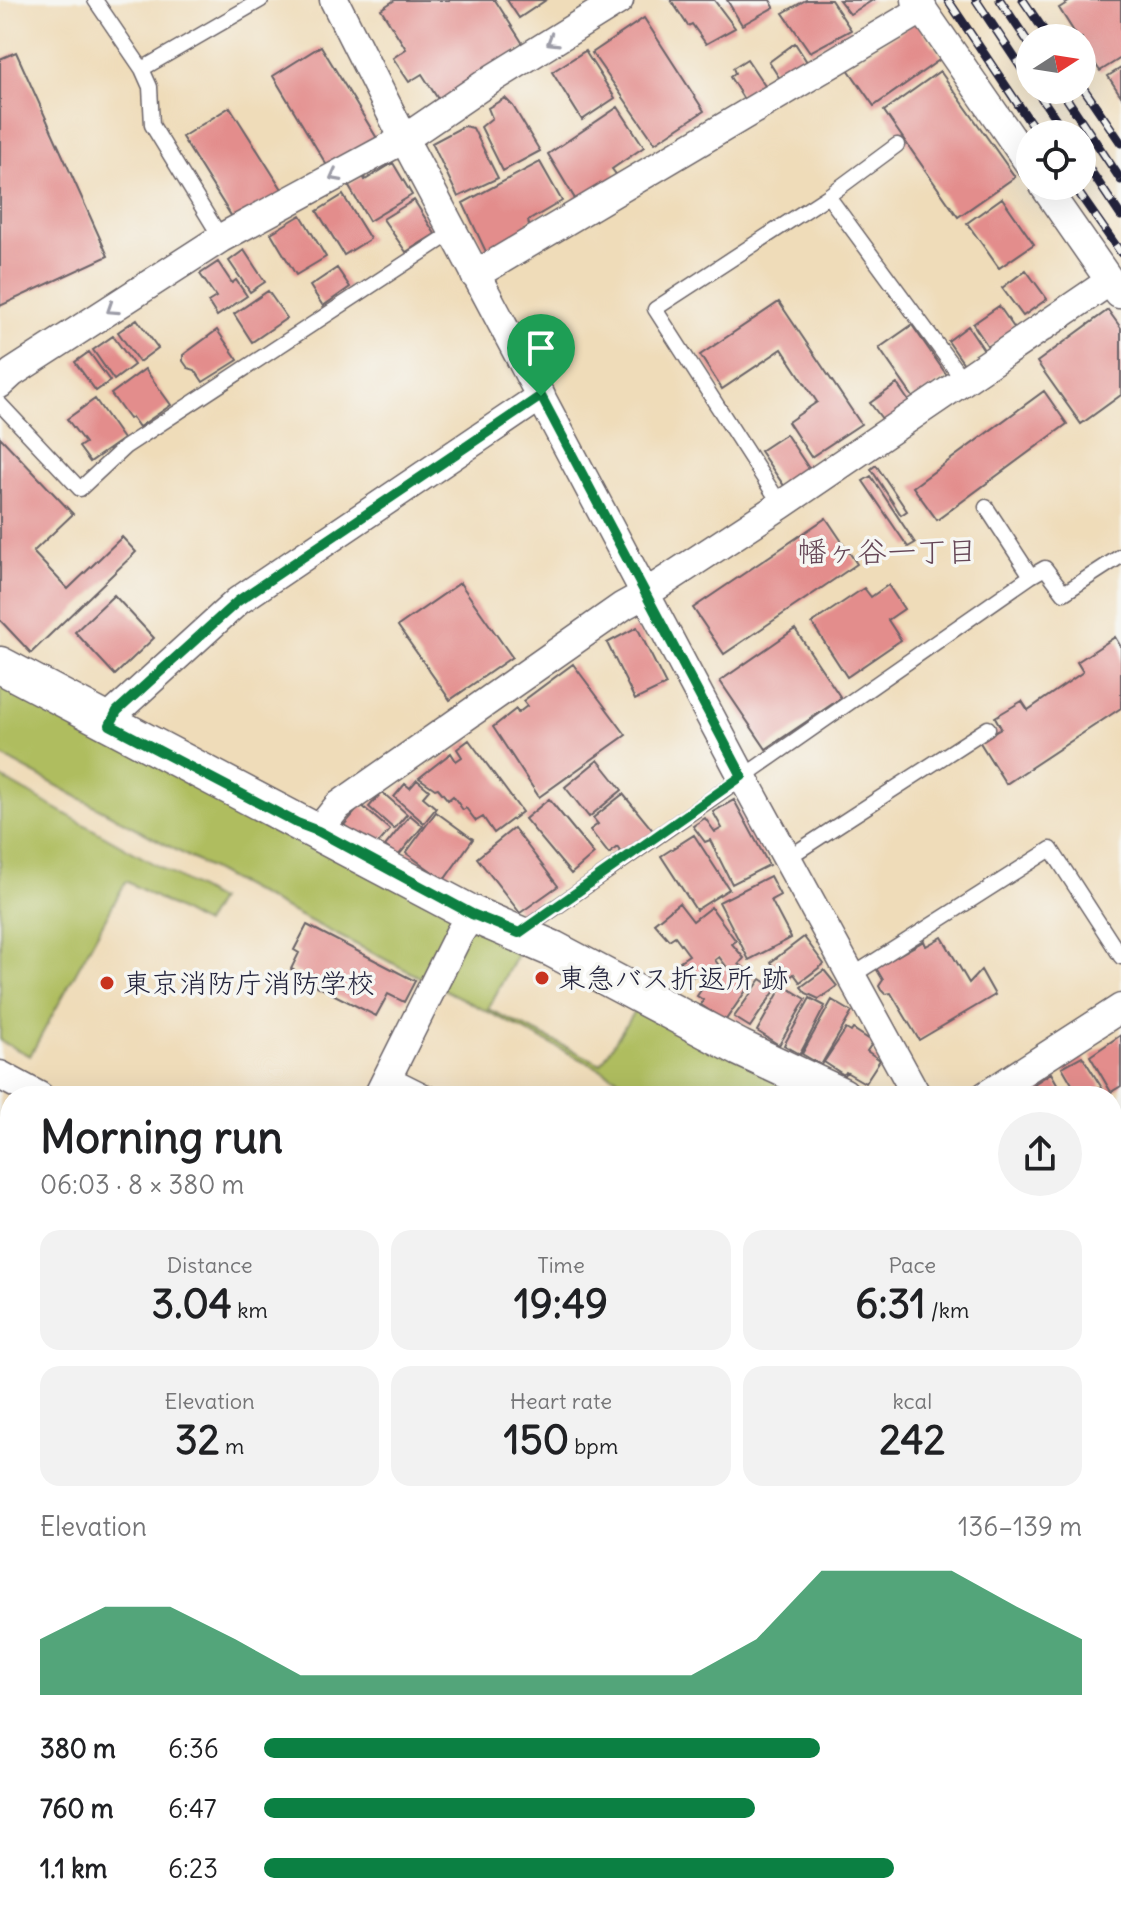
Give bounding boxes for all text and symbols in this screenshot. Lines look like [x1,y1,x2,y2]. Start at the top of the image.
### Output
north arrow [1016,24,1096,104]
map controls [1016,24,1096,200]
one-way arrow [547,32,561,47]
button: locate [1016,120,1096,200]
one-way arrow [330,166,344,182]
one-way arrow [106,299,121,314]
pin [507,314,575,396]
icon: arrive [519,326,563,370]
district label: 幡ヶ谷一丁目 [797,532,977,570]
place label: 東急バス折返所 跡 [558,960,789,996]
place label: 東京消防庁消防学校 [123,965,375,1001]
marker: 東急バス折返所 跡 [533,969,551,987]
marker: 東京消防庁消防学校 [98,974,116,992]
text: Morning run [40,1110,283,1165]
button: share [998,1112,1082,1196]
text: 06:03 · 8 × 380 m [40,1168,244,1201]
text: Distance [167,1251,253,1279]
text: Time [537,1251,585,1279]
text: Pace [888,1251,936,1279]
text: 3.04 [152,1279,232,1329]
text: 19:49 [514,1279,608,1329]
text: 6:31 [855,1279,926,1329]
text: km [232,1296,268,1324]
text: /km [926,1296,969,1324]
text: Elevation [165,1387,255,1415]
text: Heart rate [510,1387,612,1415]
text: kcal [893,1387,932,1415]
text: 32 [175,1415,220,1465]
text: 150 [504,1415,569,1465]
text: 242 [879,1415,945,1465]
text: m [220,1432,244,1460]
text: bpm [569,1432,618,1460]
text: Elevation [40,1510,147,1543]
text: 136–139 m [958,1510,1082,1543]
text: 380 m [40,1732,116,1765]
text: 6:36 [168,1732,219,1765]
text: 760 m [40,1792,114,1825]
text: 6:47 [168,1792,216,1825]
text: 1.1 km [40,1852,107,1885]
text: 6:23 [168,1852,218,1885]

